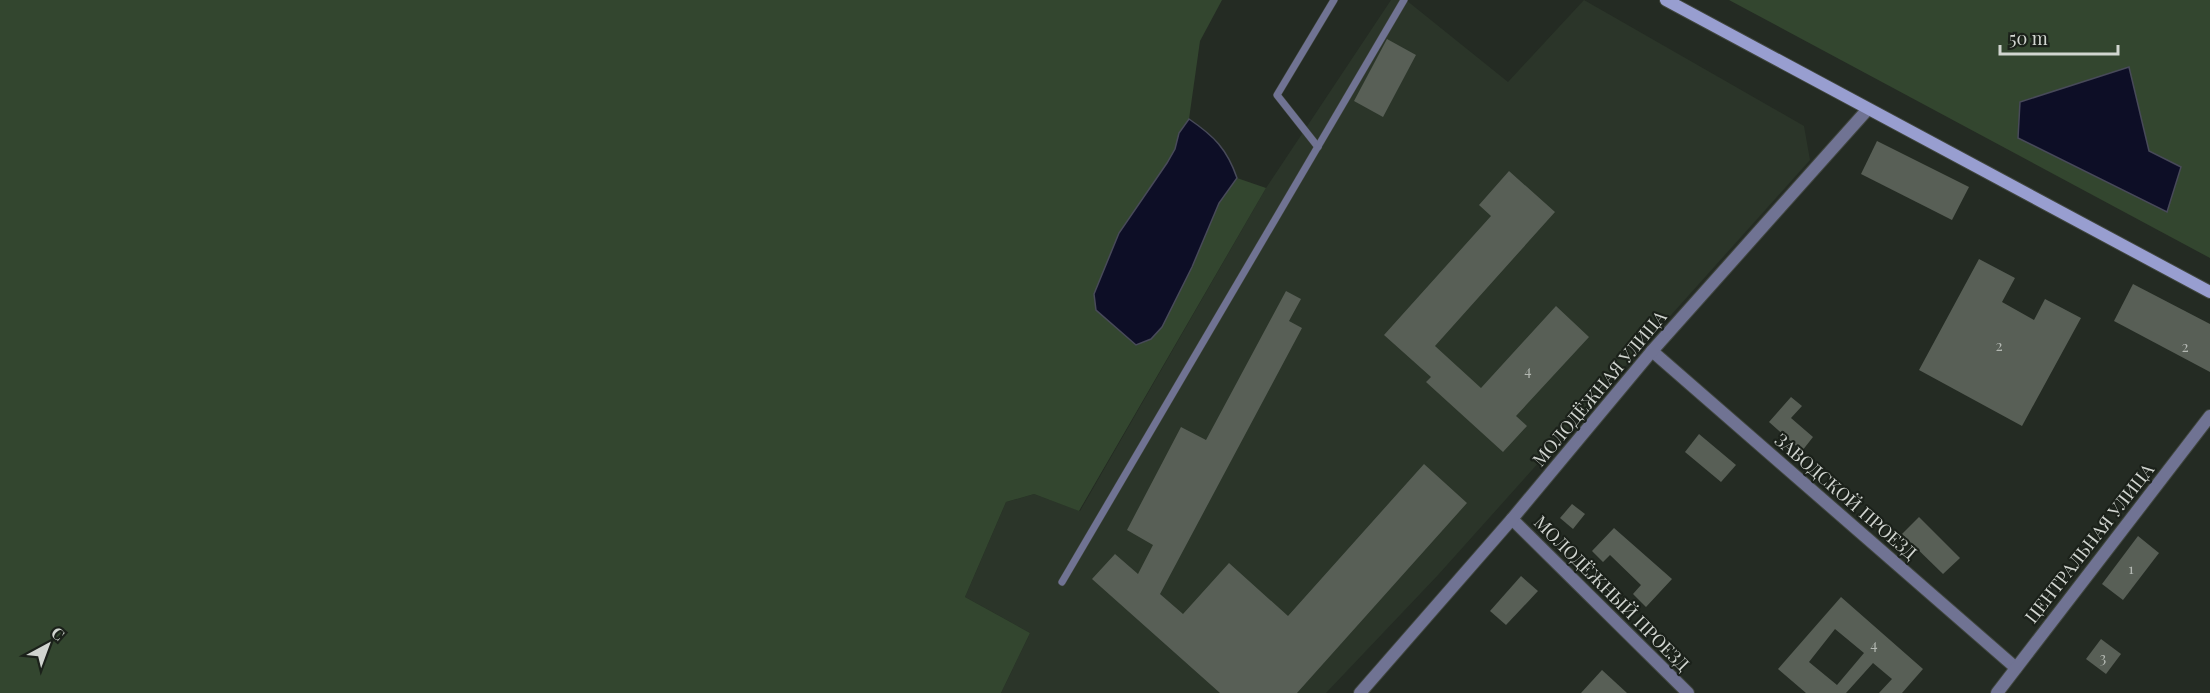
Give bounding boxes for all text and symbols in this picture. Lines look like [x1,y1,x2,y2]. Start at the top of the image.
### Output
scale bar [2000,18,2118,56]
text: 50 m [2009,26,2048,50]
street label: МОЛОДЁЖНАЯ УЛИЦА [1527,305,1672,471]
house number: 2 [1995,335,2003,355]
house number: 2 [2181,336,2189,356]
house number: 4 [1524,360,1532,380]
street label: ЗАВОДСКОЙ ПРОЕЗД [1770,428,1922,564]
street label: ЦЕНТРАЛЬНАЯ УЛИЦА [2019,458,2159,628]
street label: МОЛОДЁЖНЫЙ ПРОЕЗД [1529,510,1695,676]
house number: 1 [2128,558,2134,578]
north arrow [18,615,78,675]
text: С [47,622,69,645]
house number: 4 [1870,634,1878,654]
house number: 3 [2100,647,2107,667]

